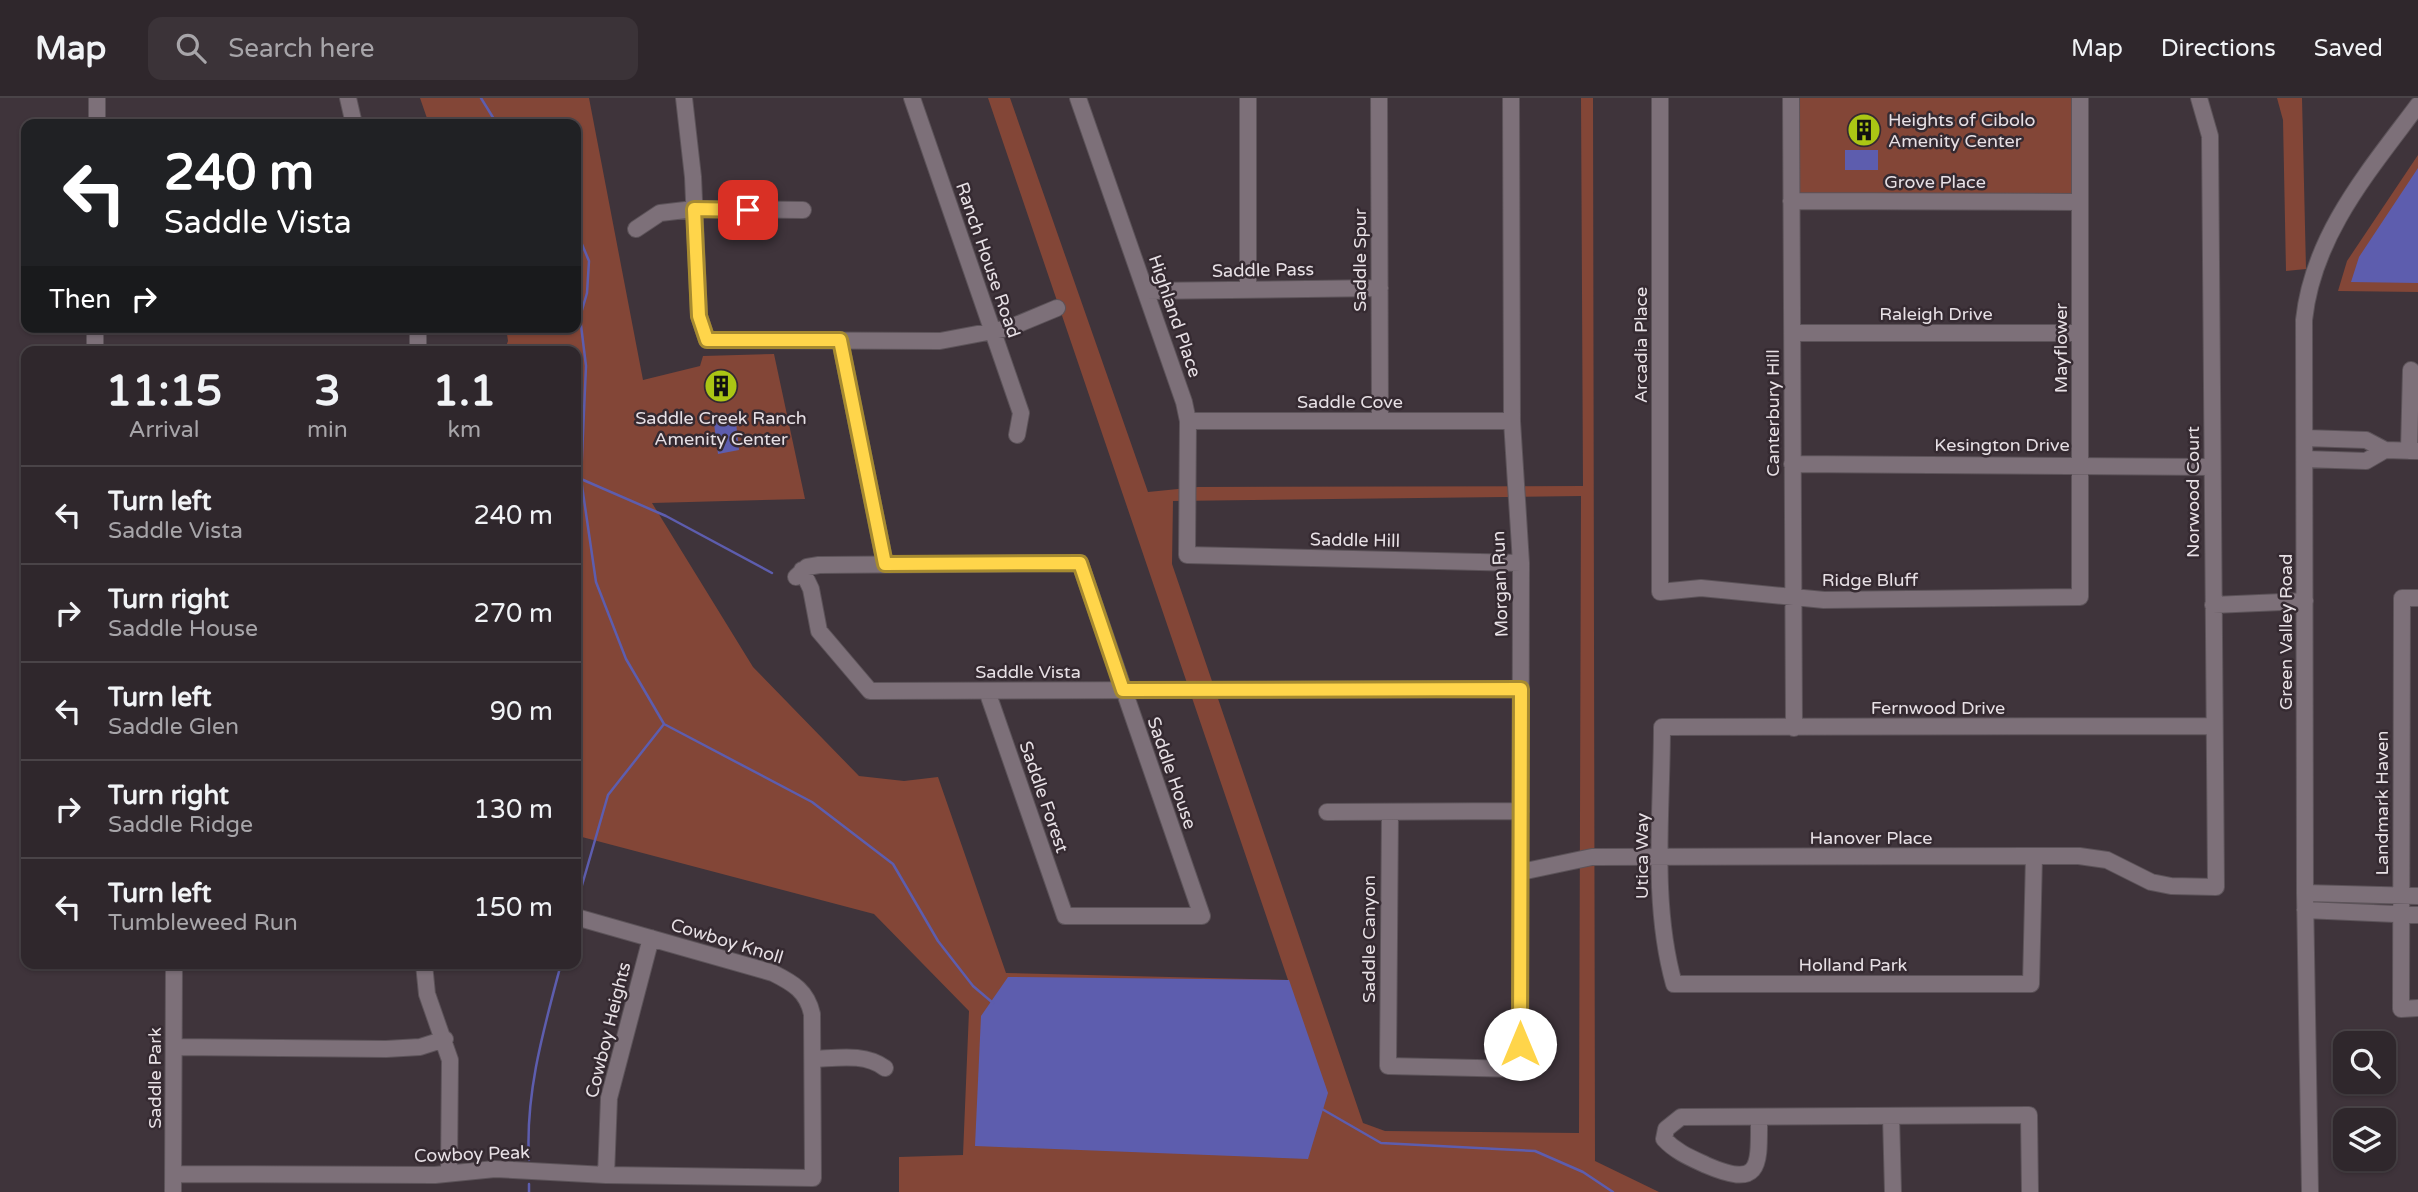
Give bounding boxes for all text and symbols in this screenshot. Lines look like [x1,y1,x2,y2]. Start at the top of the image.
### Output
search box [148,17,638,80]
text: Map [35,29,106,68]
icon: search [172,29,210,67]
text: Search here [228,33,374,64]
text: Map [2071,34,2123,63]
text: Directions [2161,34,2276,63]
text: Saved [2314,34,2383,63]
place label: Heights of Cibolo Amenity Center [1888,109,2035,152]
building icon: Heights of Cibolo Amenity Center [1845,111,1883,149]
text: 240 m [164,144,314,203]
icon: left [49,147,140,238]
street label: Grove Place [1884,171,1986,193]
street label: Ranch House Road [951,179,1025,341]
pin [718,180,778,240]
icon: arrive [729,191,767,229]
text: Saddle Vista [164,204,352,242]
street label: Saddle Spur [1349,208,1371,312]
street label: Highland Place [1144,252,1206,380]
street label: Saddle Pass [1212,258,1314,282]
icon: right [125,280,163,318]
text: Then [49,284,111,315]
street label: Arcadia Place [1630,287,1652,403]
street label: Raleigh Drive [1879,303,1993,325]
street label: Mayflower [2050,303,2072,393]
street label: Canterbury Hill [1762,349,1784,477]
text: 11:15 [106,366,222,417]
text: 3 [314,366,341,417]
text: 1.1 [433,366,496,417]
building icon: Saddle Creek Ranch Amenity Center [702,367,740,405]
street label: Saddle Cove [1297,391,1403,413]
place label: Saddle Creek Ranch Amenity Center [635,407,807,450]
text: Arrival [128,416,200,444]
text: min [307,416,348,444]
text: km [448,416,481,444]
street label: Norwood Court [2182,426,2204,558]
street label: Kesington Drive [1934,434,2070,456]
text: Turn left [108,486,211,517]
icon: left [49,496,87,534]
text: 240 m [473,500,553,531]
text: Saddle Vista [108,517,243,545]
street label: Saddle Hill [1310,528,1400,552]
street label: Morgan Run [1487,530,1513,638]
street label: Green Valley Road [2275,554,2297,710]
street label: Ridge Bluff [1822,569,1918,591]
text: Turn right [108,584,229,615]
icon: right [49,594,87,632]
text: 270 m [473,598,553,629]
text: Saddle House [108,615,258,643]
street label: Saddle Vista [975,661,1081,683]
text: Turn left [108,682,211,713]
icon: left [49,692,87,730]
text: 90 m [490,696,553,727]
street label: Fernwood Drive [1871,697,2005,719]
text: Saddle Glen [108,713,239,741]
street label: Saddle House [1142,714,1202,832]
street label: Landmark Haven [2371,731,2393,875]
street label: Saddle Forest [1015,738,1073,856]
text: Turn right [108,780,229,811]
icon: right [49,790,87,828]
text: 130 m [473,794,553,825]
text: Saddle Ridge [108,811,253,839]
street label: Utica Way [1631,813,1653,899]
street label: Hanover Place [1810,827,1932,849]
street label: Saddle Canyon [1358,875,1380,1003]
text: Turn left [108,878,211,909]
icon: left [49,888,87,926]
text: 150 m [473,892,553,923]
text: Tumbleweed Run [108,909,298,937]
street label: Cowboy Knoll [668,913,786,969]
street label: Holland Park [1799,954,1908,976]
street label: Cowboy Heights [580,960,636,1100]
position arrow [1483,1007,1557,1081]
street label: Saddle Park [144,1027,166,1129]
map controls [2333,1031,2396,1171]
button: search [2333,1031,2396,1094]
button: layers [2333,1108,2396,1171]
street label: Cowboy Peak [414,1141,530,1167]

